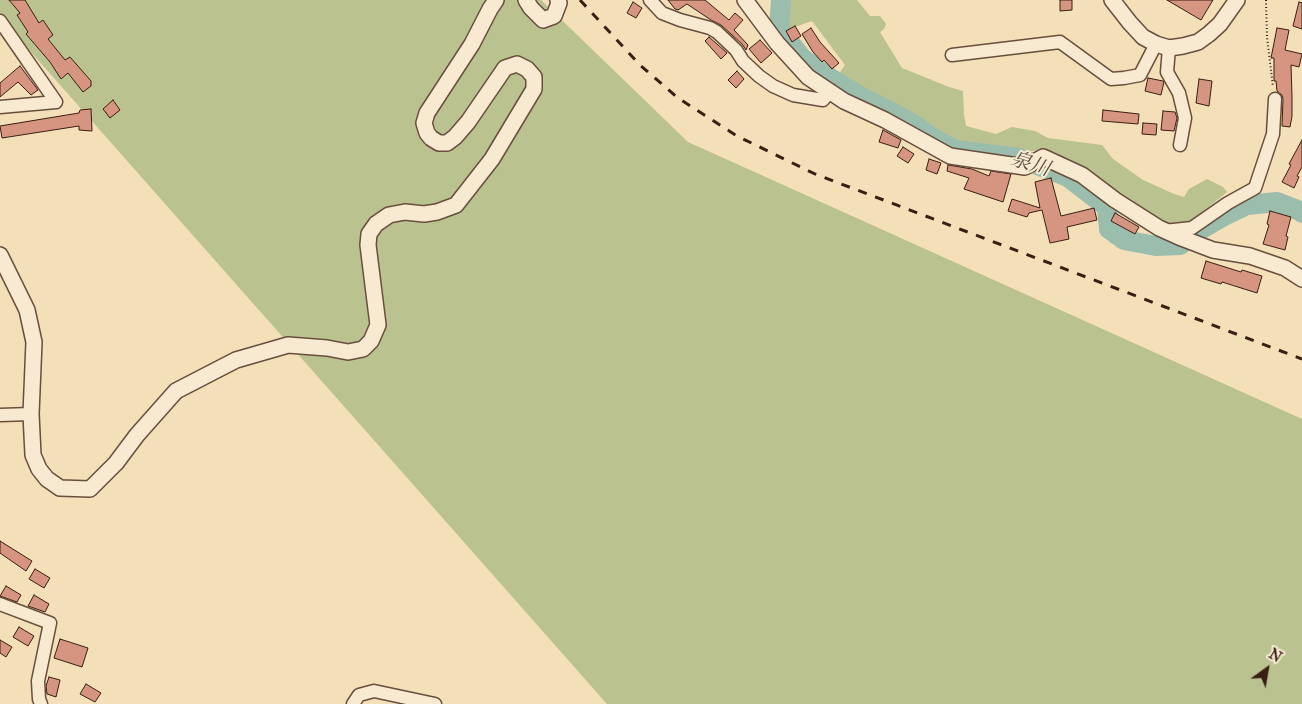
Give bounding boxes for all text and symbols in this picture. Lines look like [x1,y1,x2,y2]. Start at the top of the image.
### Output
water label: 泉川 [1007,148,1053,182]
north arrow [1242,644,1292,694]
text: N [1266,646,1285,666]

